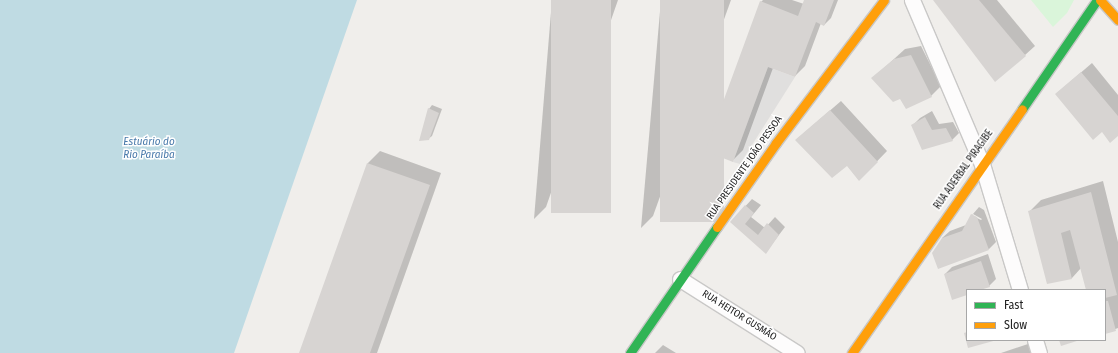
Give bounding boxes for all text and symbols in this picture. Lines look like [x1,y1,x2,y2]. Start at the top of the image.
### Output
street label: RUA PRESIDENTE JOÃO PESSOA [705,114,785,222]
street label: RUA ADERBAL PIRAGIBE [932,128,996,212]
water label: Estuário do Rio Paraíba [123,136,175,162]
street label: RUA HEITOR GUSMÃO [700,288,778,344]
legend [966,289,1106,341]
text: Fast [1004,298,1023,312]
text: Slow [1004,318,1027,332]

